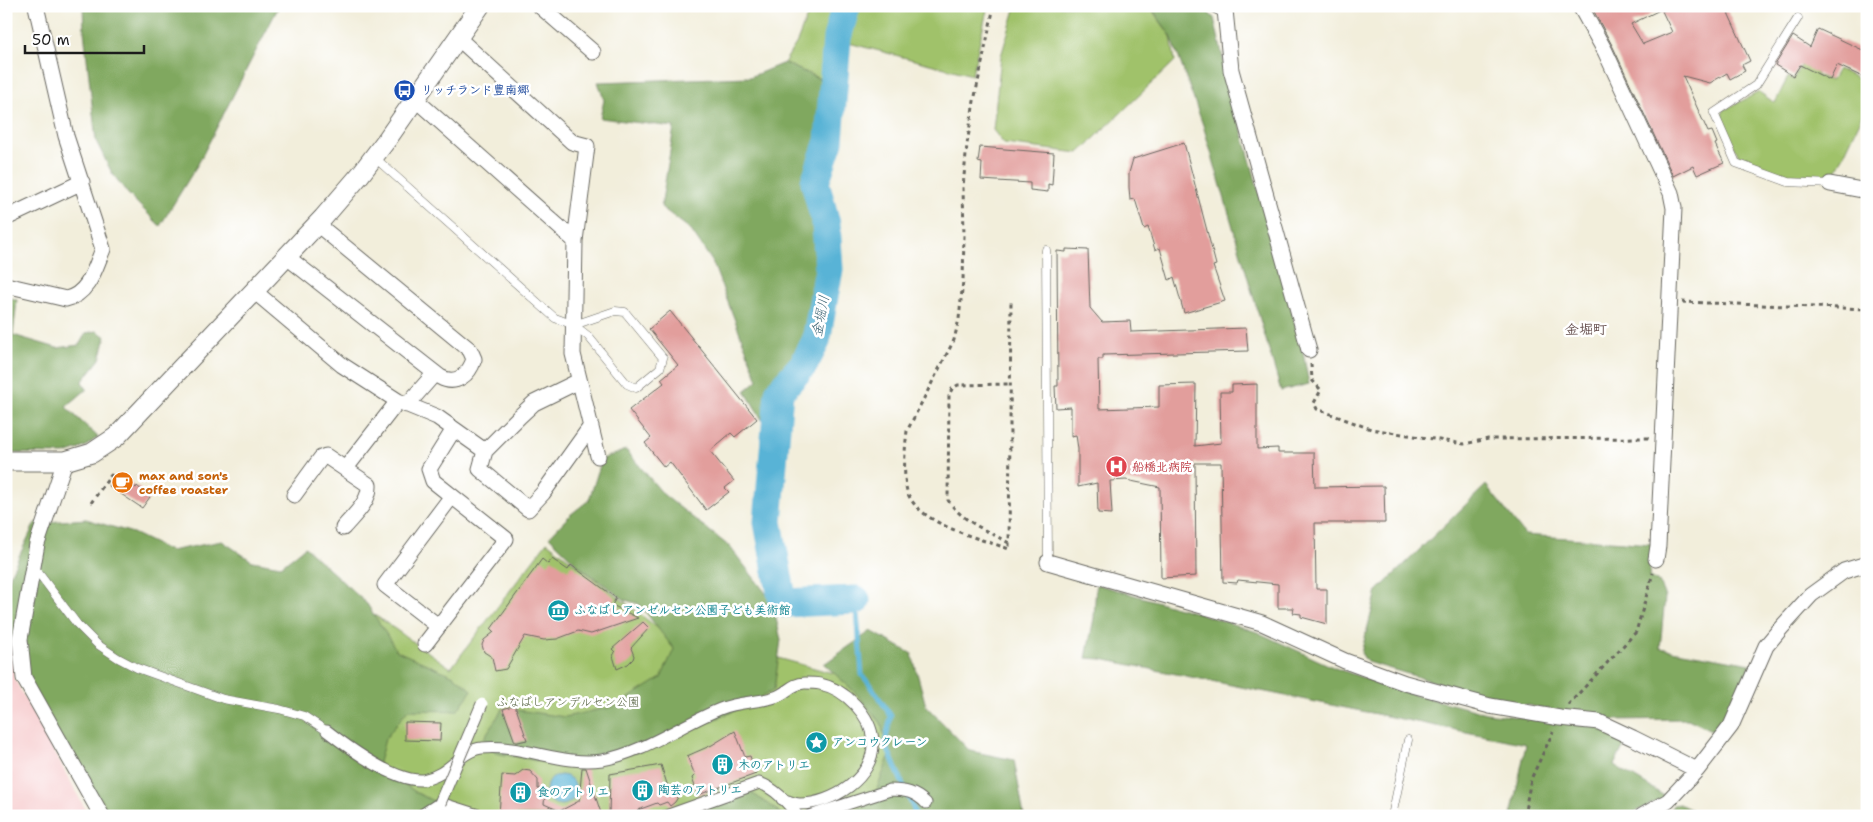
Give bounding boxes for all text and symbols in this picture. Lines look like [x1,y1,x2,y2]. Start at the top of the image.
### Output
scale bar [25,22,144,54]
text: 50 m [32,30,70,50]
bus stop icon: リッチランド豊南郷 [393,78,417,102]
place label: リッチランド豊南郷 [421,82,529,98]
water label: 金堀川 [807,294,833,338]
district label: 金堀町 [1565,320,1607,338]
hospital icon: 船橋北病院 [1104,455,1128,479]
place label: 船橋北病院 [1132,459,1192,475]
place label: max and son's coffee roaster [139,468,229,498]
cafe icon: max and son's coffee roaster [111,471,135,495]
museum icon: ふなばしアンゼルセン公園子ども美術館 [546,598,570,622]
place label: ふなばしアンゼルセン公園子ども美術館 [574,602,790,618]
park label: ふなばしアンデルセン公園 [496,694,640,710]
place icon: アンコウクレーン [804,730,828,754]
place label: アンコウクレーン [832,734,928,750]
building icon: 木のアトリエ [710,753,734,777]
place label: 木のアトリエ [738,757,810,773]
building icon: 陶芸のアトリエ [630,778,654,802]
building icon: 食のアトリエ [509,780,533,804]
place label: 陶芸のアトリエ [658,782,742,798]
place label: 食のアトリエ [537,784,609,800]

